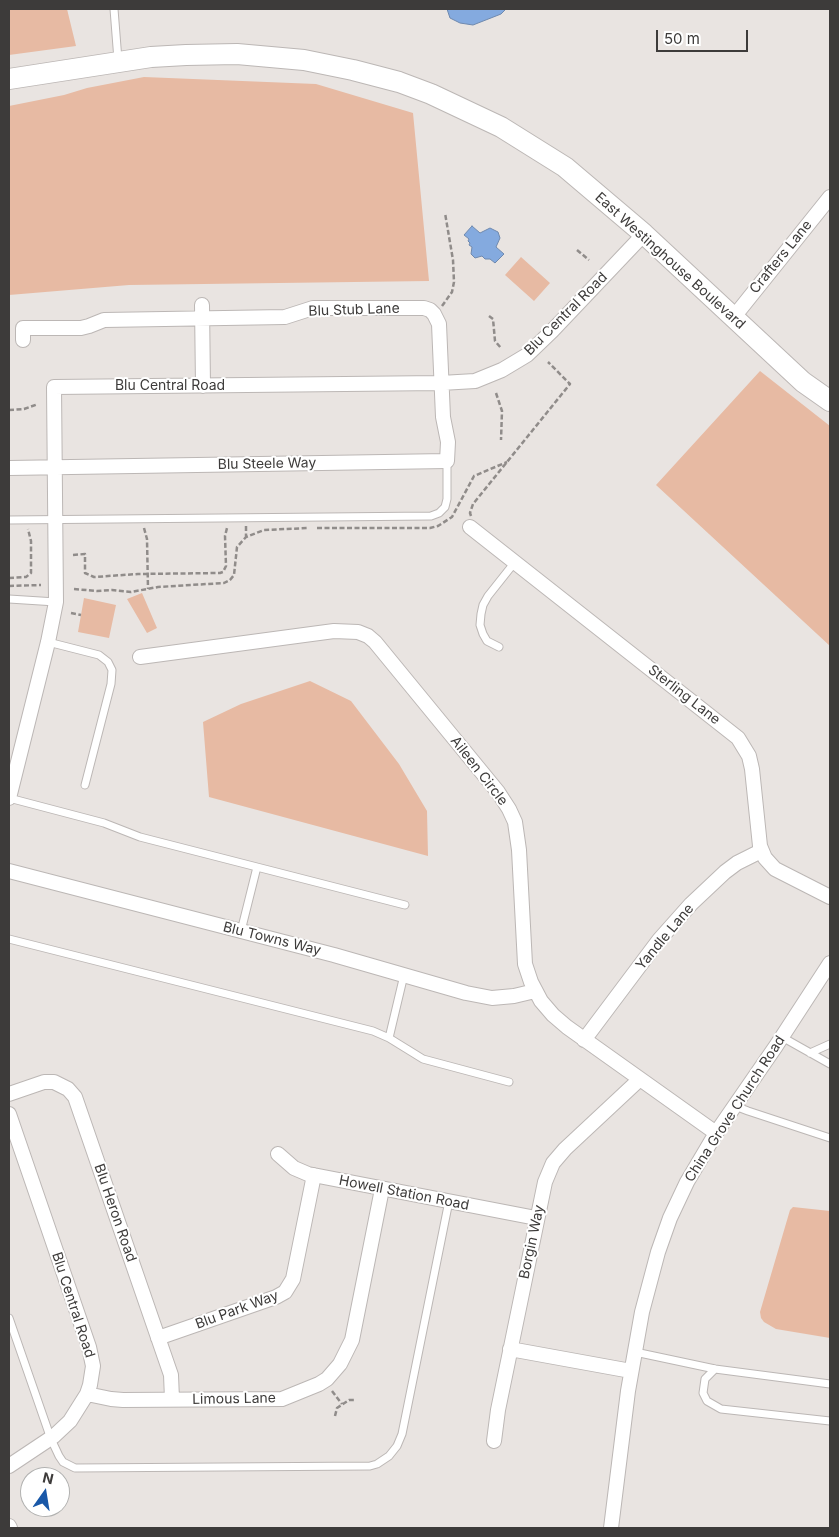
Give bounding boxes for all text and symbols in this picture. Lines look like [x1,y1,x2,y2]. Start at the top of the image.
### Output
scale bar [659,20,752,52]
text: 50 m [664,29,700,48]
street label: East Westinghouse Boulevard [591,189,749,333]
street label: Crafters Lane [746,217,816,297]
street label: Blu Central Road [521,269,611,359]
street label: Blu Stub Lane [308,300,400,320]
street label: Blu Central Road [115,378,225,394]
street label: Blu Steele Way [218,455,316,473]
street label: Sterling Lane [645,662,723,728]
street label: Aileen Circle [447,733,511,809]
street label: Yandle Lane [633,901,697,973]
street label: Blu Towns Way [221,919,323,959]
street label: China Grove Church Road [681,1033,789,1185]
street label: Blu Heron Road [90,1162,140,1264]
street label: Howell Station Road [337,1172,471,1214]
street label: Borgin Way [516,1203,548,1281]
street label: Blu Central Road [48,1250,98,1360]
street label: Blu Park Way [193,1287,281,1333]
street label: Limous Lane [192,1390,276,1408]
north arrow [20,1467,70,1517]
text: N [41,1468,55,1487]

